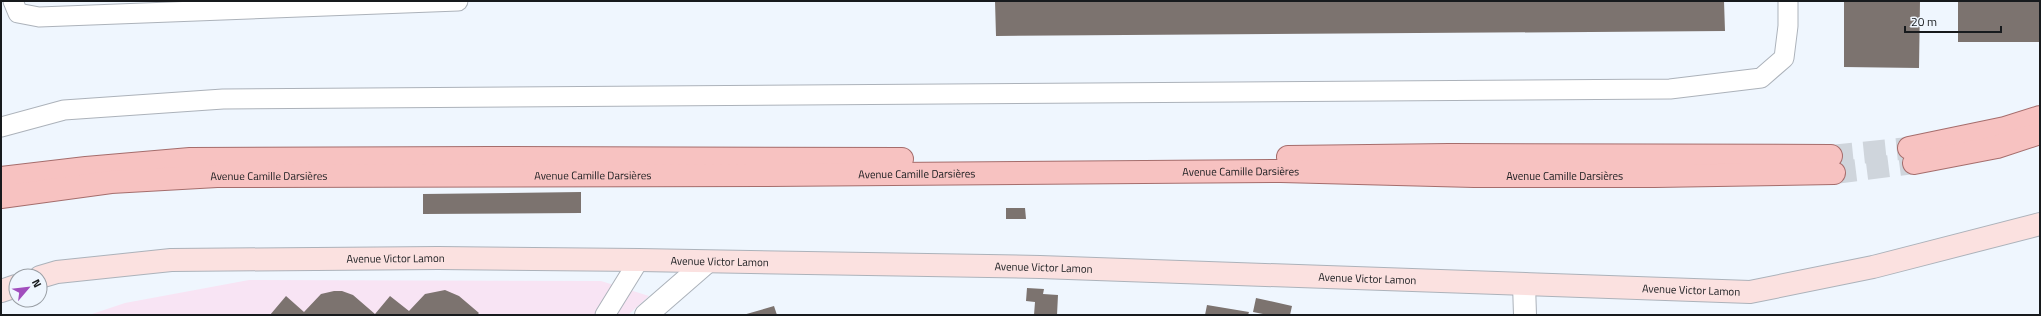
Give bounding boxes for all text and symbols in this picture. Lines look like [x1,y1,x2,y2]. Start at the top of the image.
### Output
scale bar [1905,8,2001,34]
text: 20 m [1911,12,1937,31]
street label: Avenue Camille Darsières [1182,163,1300,180]
street label: Avenue Camille Darsières [858,165,975,182]
street label: Avenue Camille Darsières [534,167,651,183]
street label: Avenue Camille Darsières [210,168,327,184]
street label: Avenue Camille Darsières [1506,168,1623,184]
street label: Avenue Victor Lamon [347,250,445,267]
street label: Avenue Victor Lamon [670,253,769,270]
street label: Avenue Victor Lamon [994,258,1093,277]
north arrow [8,268,48,308]
street label: Avenue Victor Lamon [1318,269,1417,288]
text: N [28,276,46,290]
street label: Avenue Victor Lamon [1642,280,1741,300]

